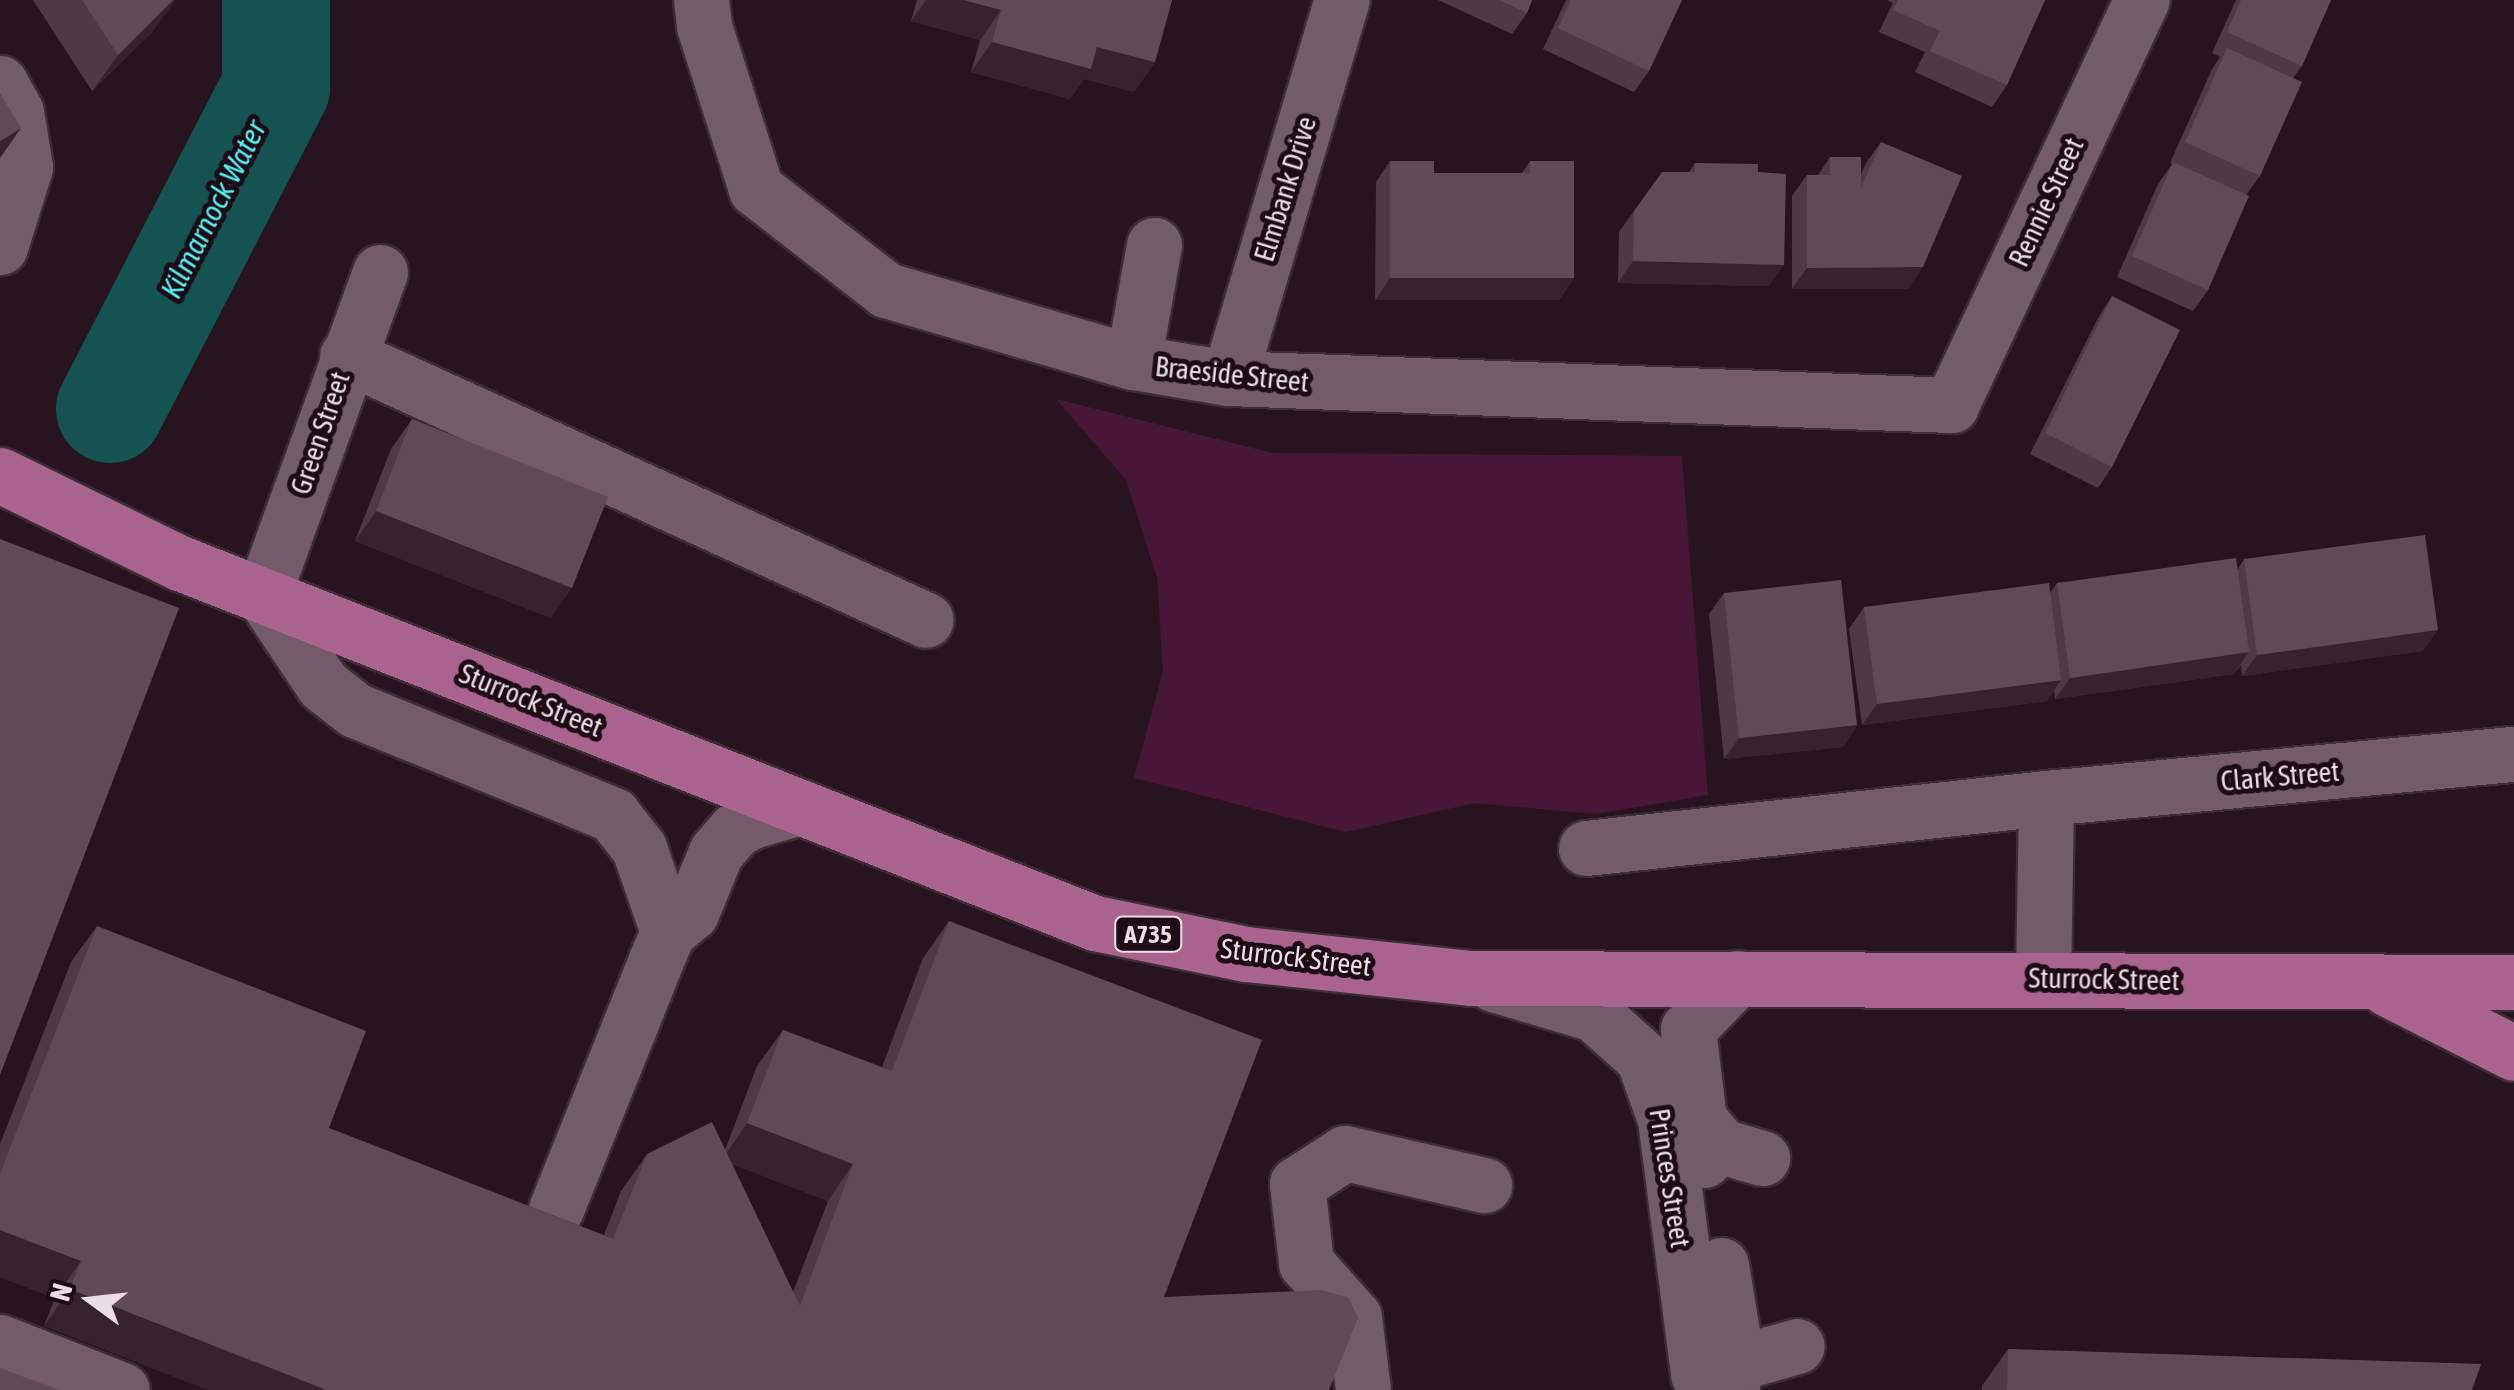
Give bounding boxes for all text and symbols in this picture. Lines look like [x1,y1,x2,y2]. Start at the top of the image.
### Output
street label: Elmbank Drive [1247,112,1323,266]
water label: Kilmarnock Water [153,114,273,304]
street label: Rennie Street [2002,132,2090,272]
street label: Braeside Street [1154,349,1310,399]
street label: Green Street [283,367,357,499]
street label: Sturrock Street [455,656,607,744]
street label: Clark Street [2219,754,2341,798]
road number: A735 [1113,914,1183,954]
street label: Sturrock Street [1219,931,1373,983]
street label: Sturrock Street [2028,961,2180,997]
street label: Princes Street [1642,1106,1698,1250]
north arrow [40,1250,140,1350]
text: N [43,1280,79,1304]

